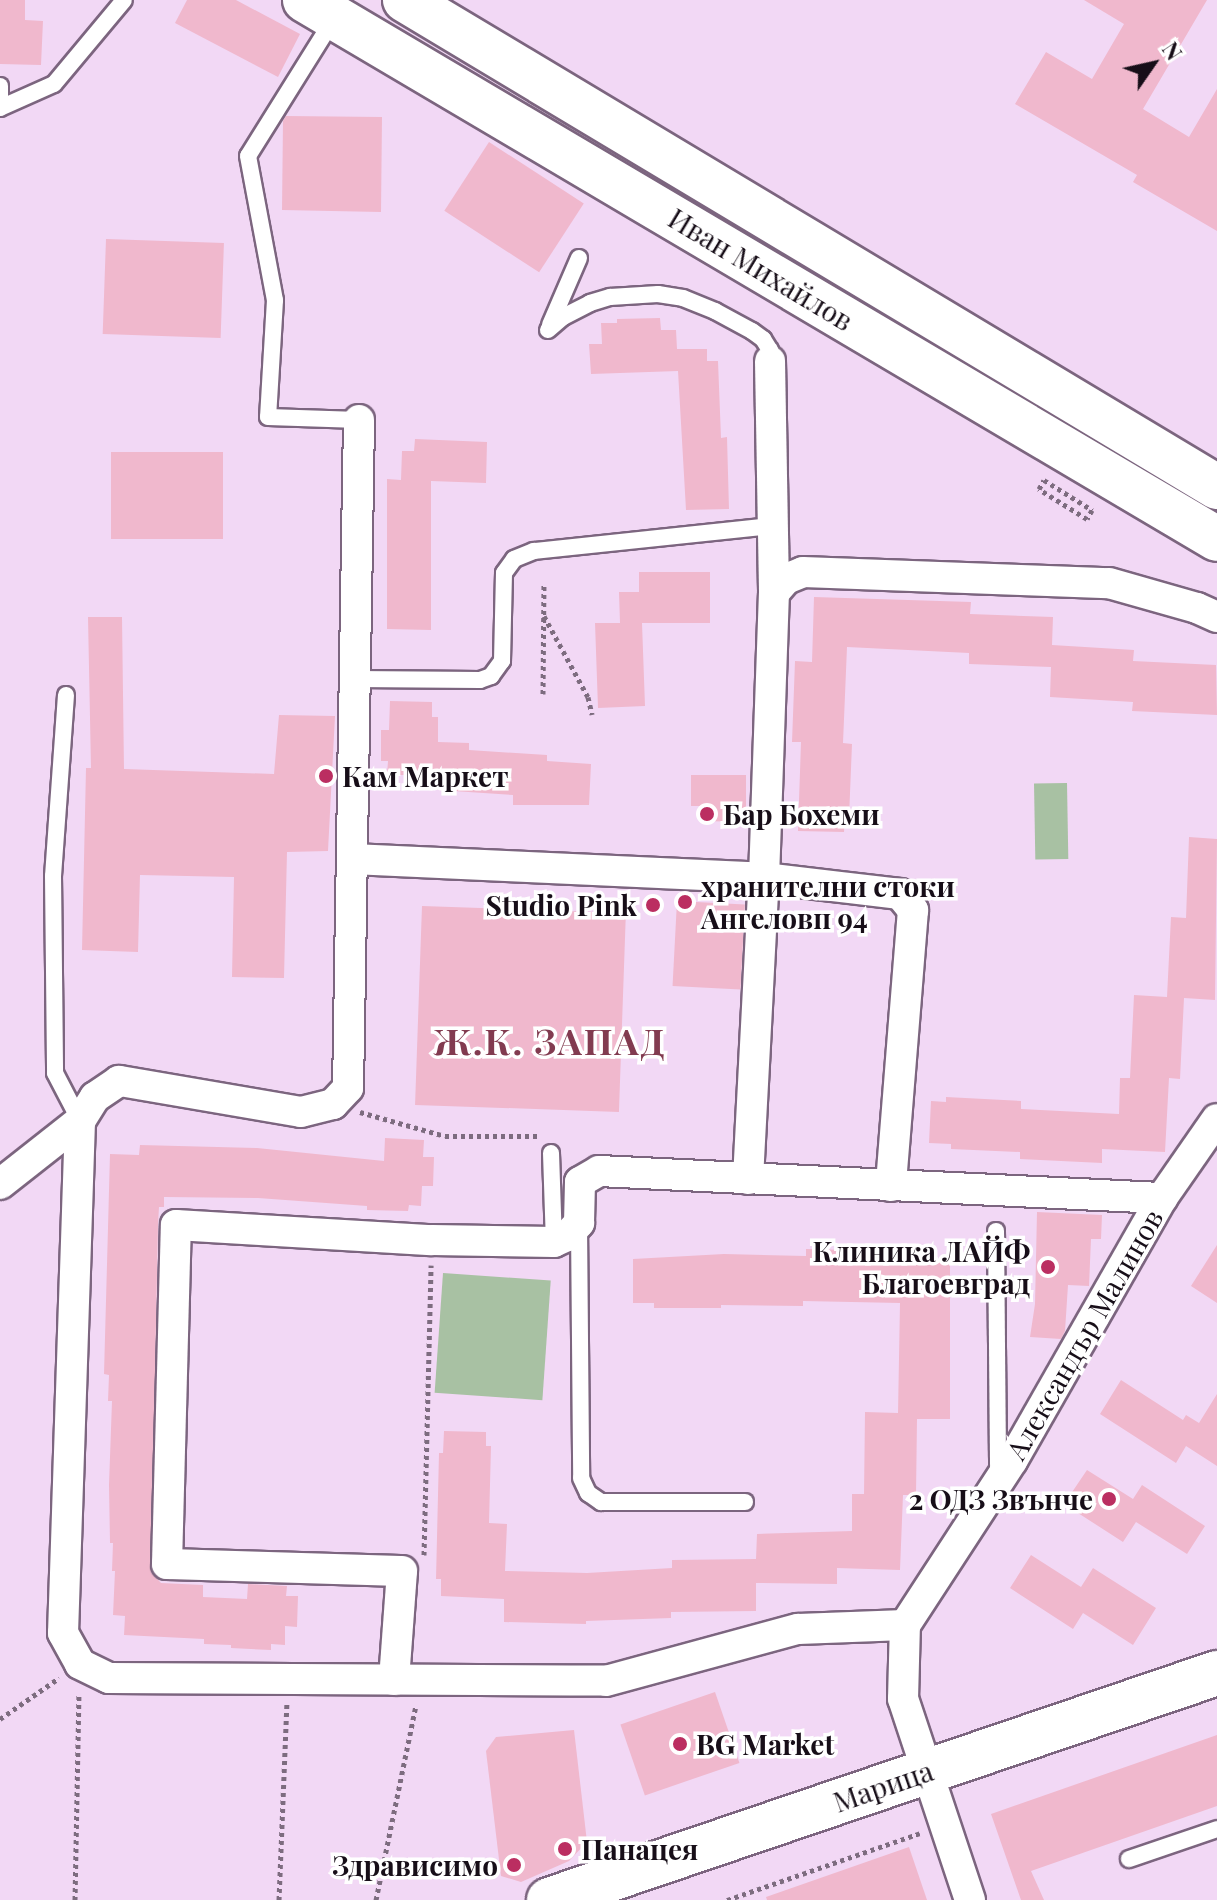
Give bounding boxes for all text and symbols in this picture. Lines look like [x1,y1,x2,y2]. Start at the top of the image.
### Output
north arrow [1113,24,1193,104]
text: N [1156,36,1190,66]
street label: Иван Михайлов [663,201,859,337]
place label: Кам Маркет [342,759,508,793]
marker: Кам Маркет [317,767,335,785]
place label: Бар Бохеми [723,797,880,831]
marker: Бар Бохеми [698,805,716,823]
place label: хранителни стоки Ангеловп 94 [701,869,955,935]
place label: Studio Pink [486,888,637,922]
marker: хранителни стоки Ангеловп 94 [676,893,694,911]
marker: Studio Pink [644,896,662,914]
district label: Ж.К. ЗАПАД [434,1019,666,1063]
street label: Александър Малинов [999,1203,1169,1465]
place label: Клиника ЛАЙФ Благоевград [813,1234,1030,1300]
marker: Клиника ЛАЙФ Благоевград [1037,1256,1059,1278]
place label: 2 ОДЗ Звънче [908,1482,1093,1516]
marker: 2 ОДЗ Звънче [1100,1490,1118,1508]
place label: BG Market [696,1727,834,1761]
marker: BG Market [671,1735,689,1753]
street label: Марица [829,1753,937,1819]
place label: Панацея [581,1832,698,1866]
marker: Панацея [556,1840,574,1858]
place label: Здрависимо [332,1848,498,1882]
marker: Здрависимо [505,1856,523,1874]

